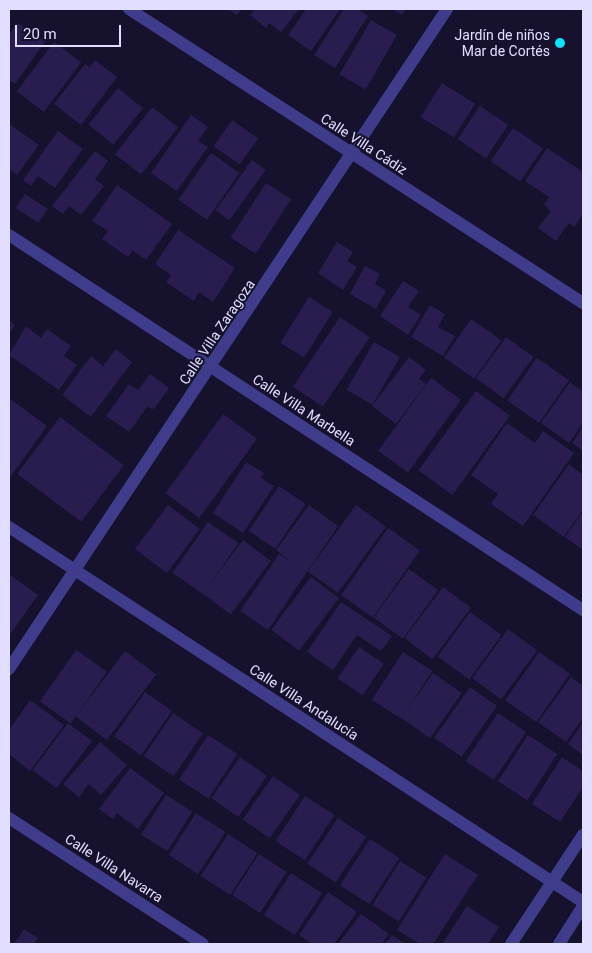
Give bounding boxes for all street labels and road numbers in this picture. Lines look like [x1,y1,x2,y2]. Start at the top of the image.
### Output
street label: Calle Villa Cádiz [318,110,410,178]
street label: Calle Villa Zaragoza [176,276,258,388]
street label: Calle Villa Marbella [250,371,358,449]
street label: Calle Villa Andalucía [246,660,362,744]
street label: Calle Villa Navarra [62,830,166,906]

